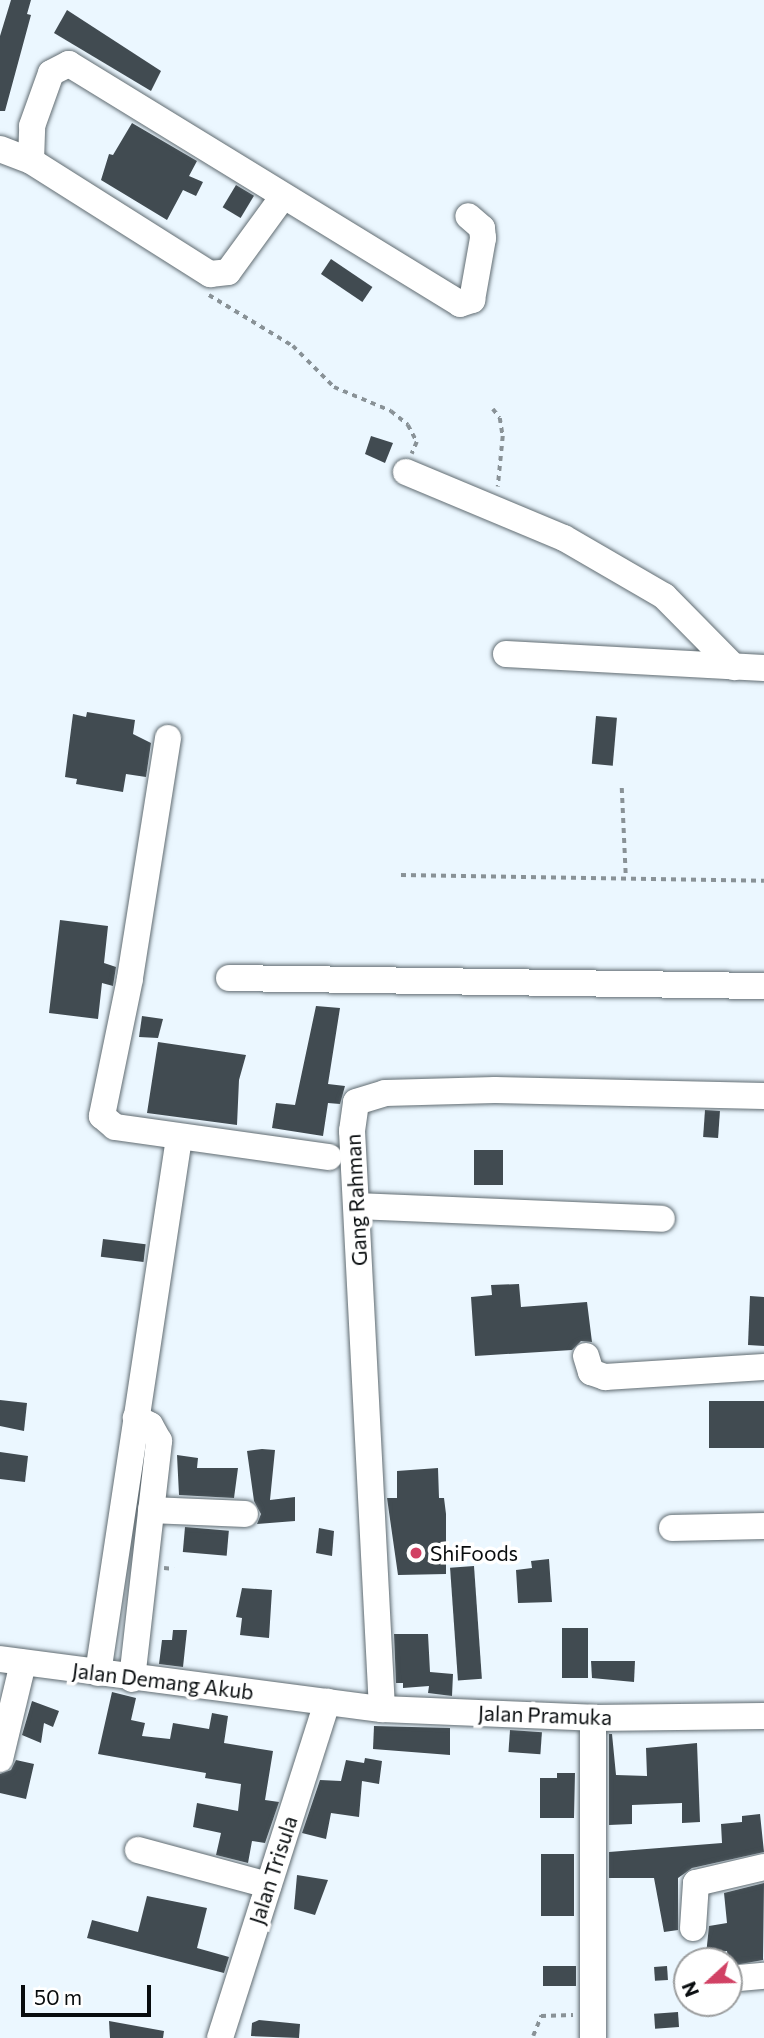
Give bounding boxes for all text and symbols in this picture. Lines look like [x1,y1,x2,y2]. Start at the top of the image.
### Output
street label: Gang Rahman [340,1133,372,1267]
place label: ShiFoods [430,1540,518,1566]
marker: ShiFoods [408,1545,424,1561]
street label: Jalan Demang Akub [71,1657,255,1705]
street label: Jalan Pramuka [477,1700,613,1730]
street label: Jalan Trisula [244,1813,302,1927]
north arrow [673,1947,743,2017]
scale bar [24,1972,154,2016]
text: N [677,1978,703,2000]
text: 50 m [34,1984,82,2009]

